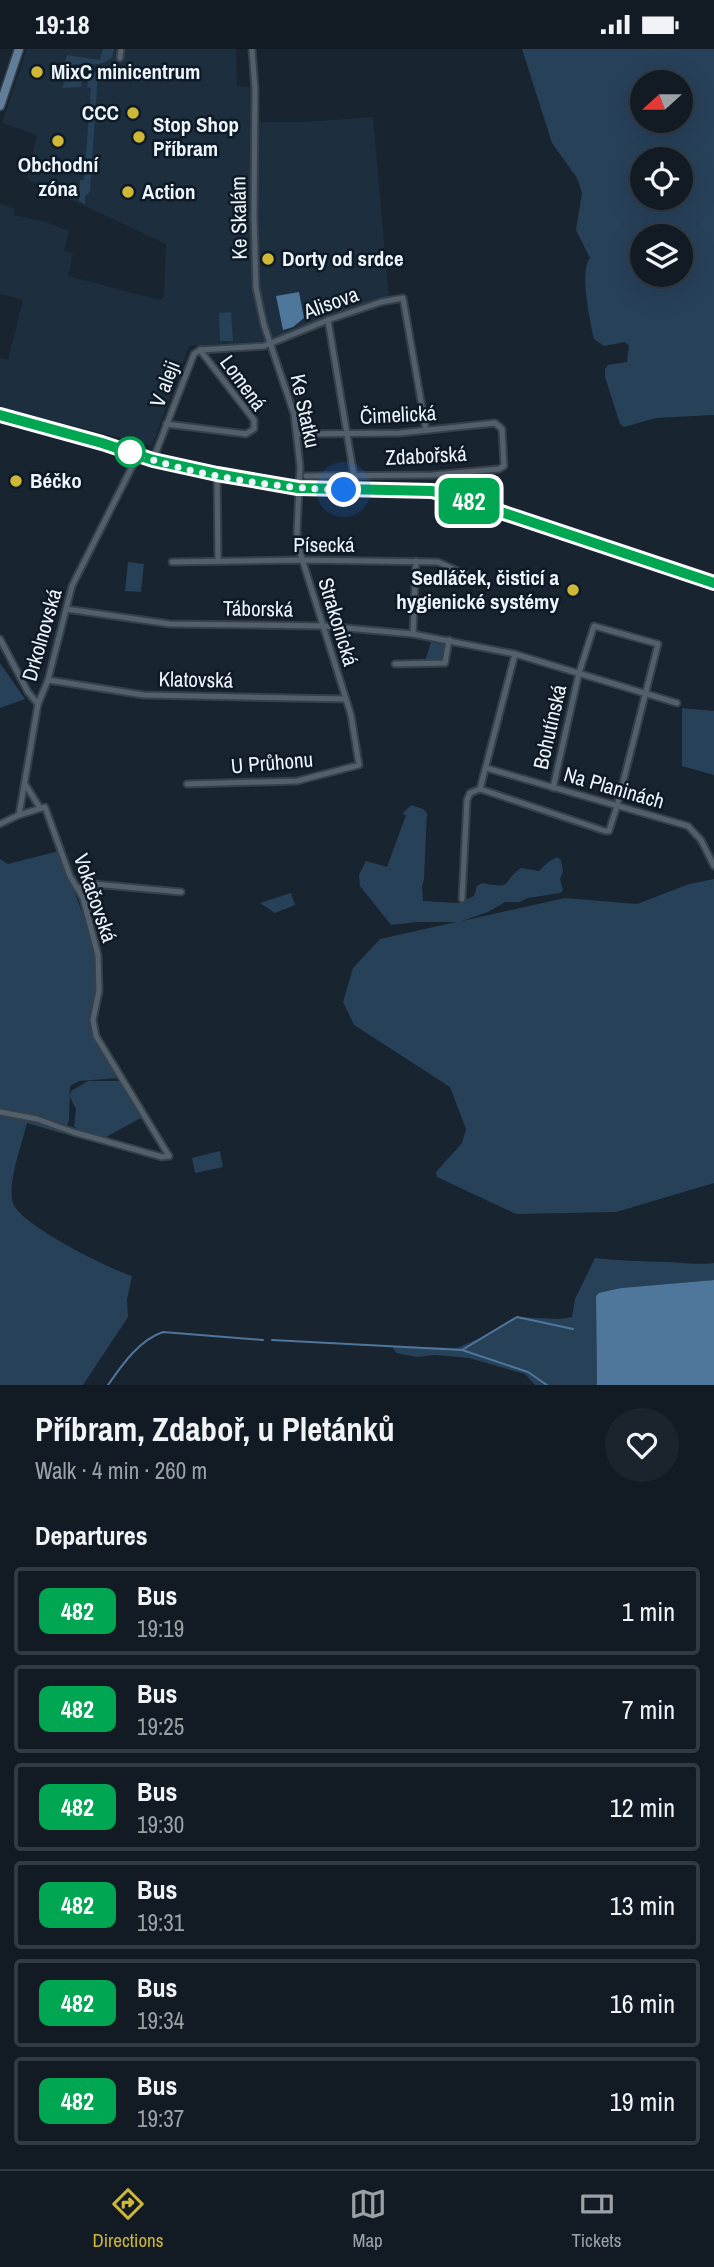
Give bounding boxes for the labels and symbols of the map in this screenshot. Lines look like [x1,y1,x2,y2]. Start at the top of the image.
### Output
place label: MixC minicentrum [51,57,200,86]
marker: MixC minicentrum [29,64,45,80]
north arrow [630,70,693,133]
place label: CCC [82,98,119,127]
marker: CCC [125,105,141,121]
place label: Stop Shop Příbram [153,110,239,163]
marker: Stop Shop Příbram [131,129,147,145]
marker: Obchodní zóna [50,133,66,149]
place label: Obchodní zóna [18,150,99,203]
street label: Ke Skalám [223,176,254,260]
place label: Action [142,177,196,206]
marker: Action [120,184,136,200]
place label: Dorty od srdce [282,244,404,273]
marker: Dorty od srdce [260,251,276,267]
street label: Alisova [298,279,363,326]
street label: Lomená [213,349,274,417]
street label: V aleji [142,356,187,411]
street label: Ke Statku [284,371,327,450]
street label: Čimelická [359,398,437,431]
unlabelled marker [115,437,145,467]
street label: Zdabořská [385,439,468,472]
place label: Béčko [30,466,82,495]
your location [326,472,361,507]
marker: Béčko [8,473,24,489]
line badge: 482 [429,478,509,524]
street label: Písecká [293,530,355,559]
place label: Sedláček, čisticí a hygienické systémy [396,563,559,616]
street label: Strakonická [311,574,366,670]
marker: Sedláček, čisticí a hygienické systémy [565,582,581,598]
street label: Drkolnovská [15,585,69,684]
street label: Táborská [223,593,294,624]
street label: Klatovská [158,664,234,695]
street label: Bohutínská [526,681,573,772]
street label: U Průhonu [230,744,314,781]
street label: Na Planinách [560,759,668,816]
street label: Vokačovská [67,850,124,946]

